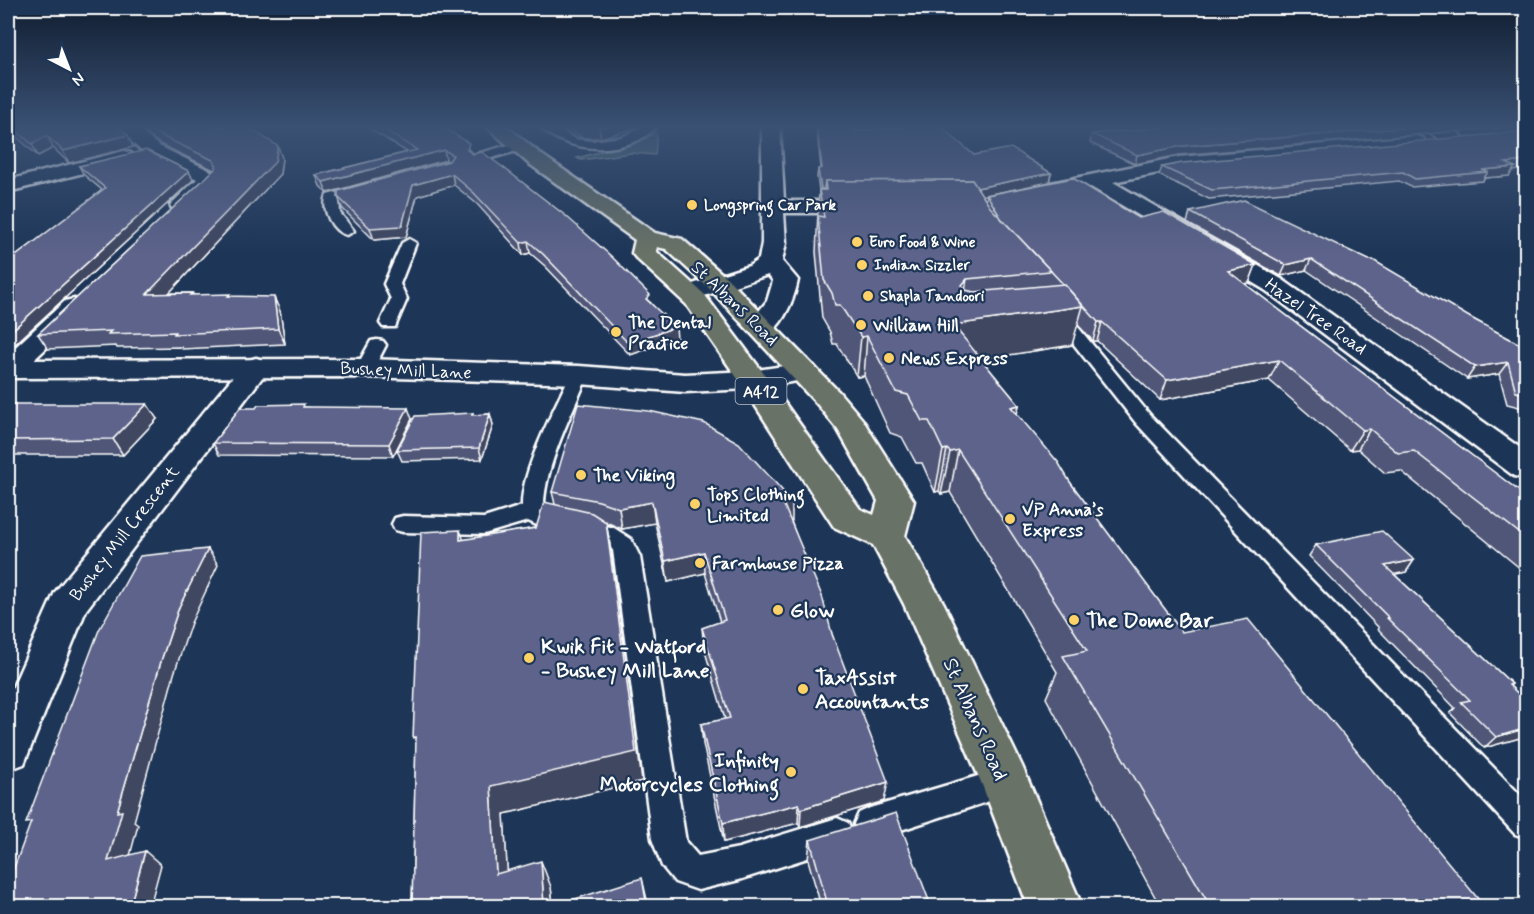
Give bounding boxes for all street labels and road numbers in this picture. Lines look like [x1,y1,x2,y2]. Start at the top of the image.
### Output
street label: St Albans Road [685,256,783,351]
street label: Hazel Tree Road [1260,273,1371,361]
street label: Bushey Mill Lane [340,357,472,385]
road number: A412 [736,378,786,404]
street label: Bushey Mill Crescent [64,461,186,606]
street label: St Albans Road [936,654,1015,785]

